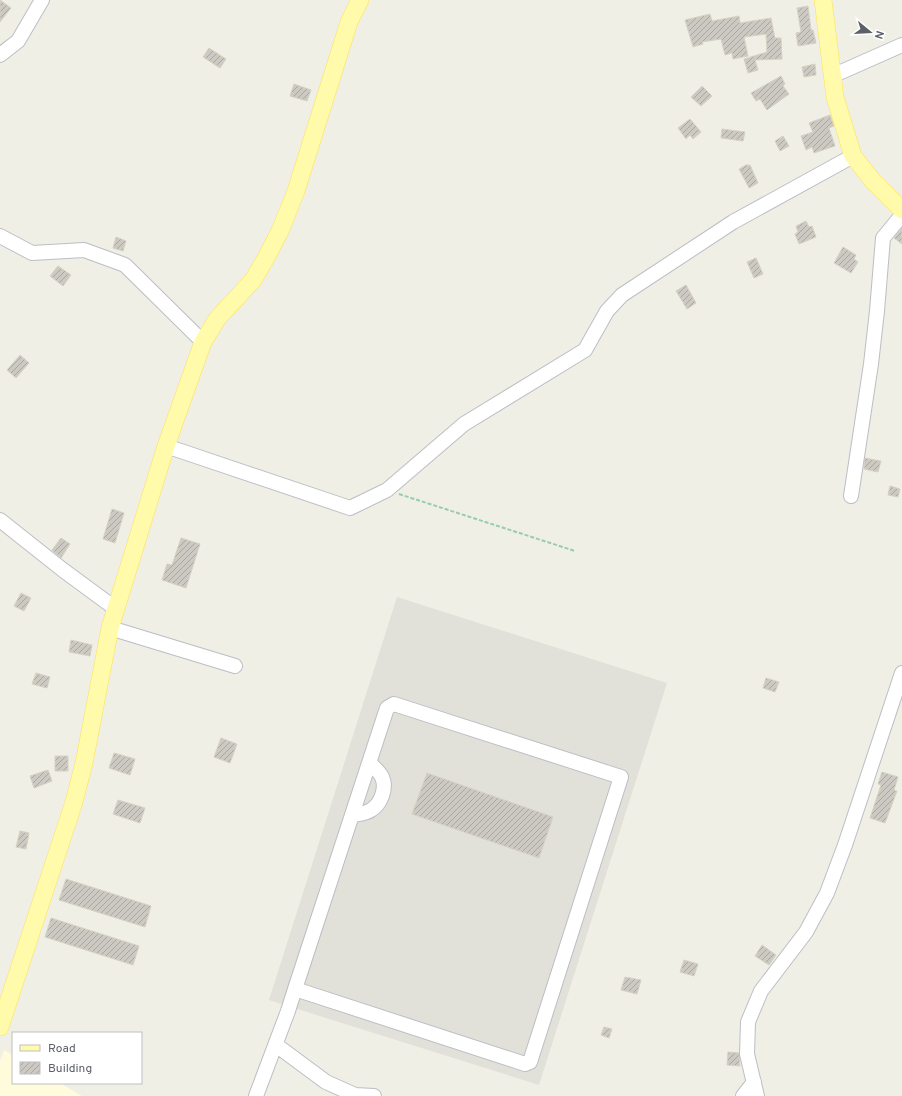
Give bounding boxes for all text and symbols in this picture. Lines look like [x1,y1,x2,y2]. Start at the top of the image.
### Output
north arrow [850,12,890,52]
text: N [871,29,886,41]
legend [12,1032,142,1084]
text: Road [48,1041,76,1057]
text: Building [48,1061,92,1077]

